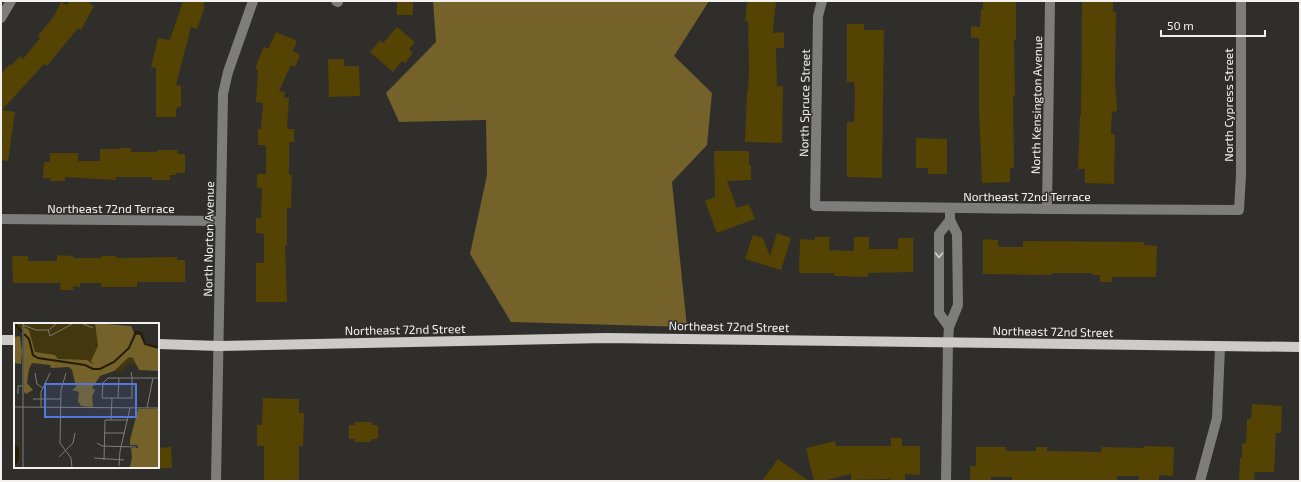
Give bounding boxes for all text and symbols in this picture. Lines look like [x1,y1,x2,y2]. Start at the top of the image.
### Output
scale bar [1161,12,1265,38]
text: 50 m [1167,18,1194,32]
street label: North Kensington Avenue [1028,36,1044,174]
street label: North Cypress Street [1221,48,1235,162]
street label: North Spruce Street [796,49,812,157]
street label: North Norton Avenue [200,181,216,297]
street label: Northeast 72nd Terrace [963,189,1091,203]
street label: Northeast 72nd Terrace [47,201,175,215]
one-way arrow [935,252,943,258]
street label: Northeast 72nd Street [668,318,790,334]
street label: Northeast 72nd Street [344,321,466,337]
inset map [14,323,159,468]
street label: Northeast 72nd Street [992,323,1114,339]

